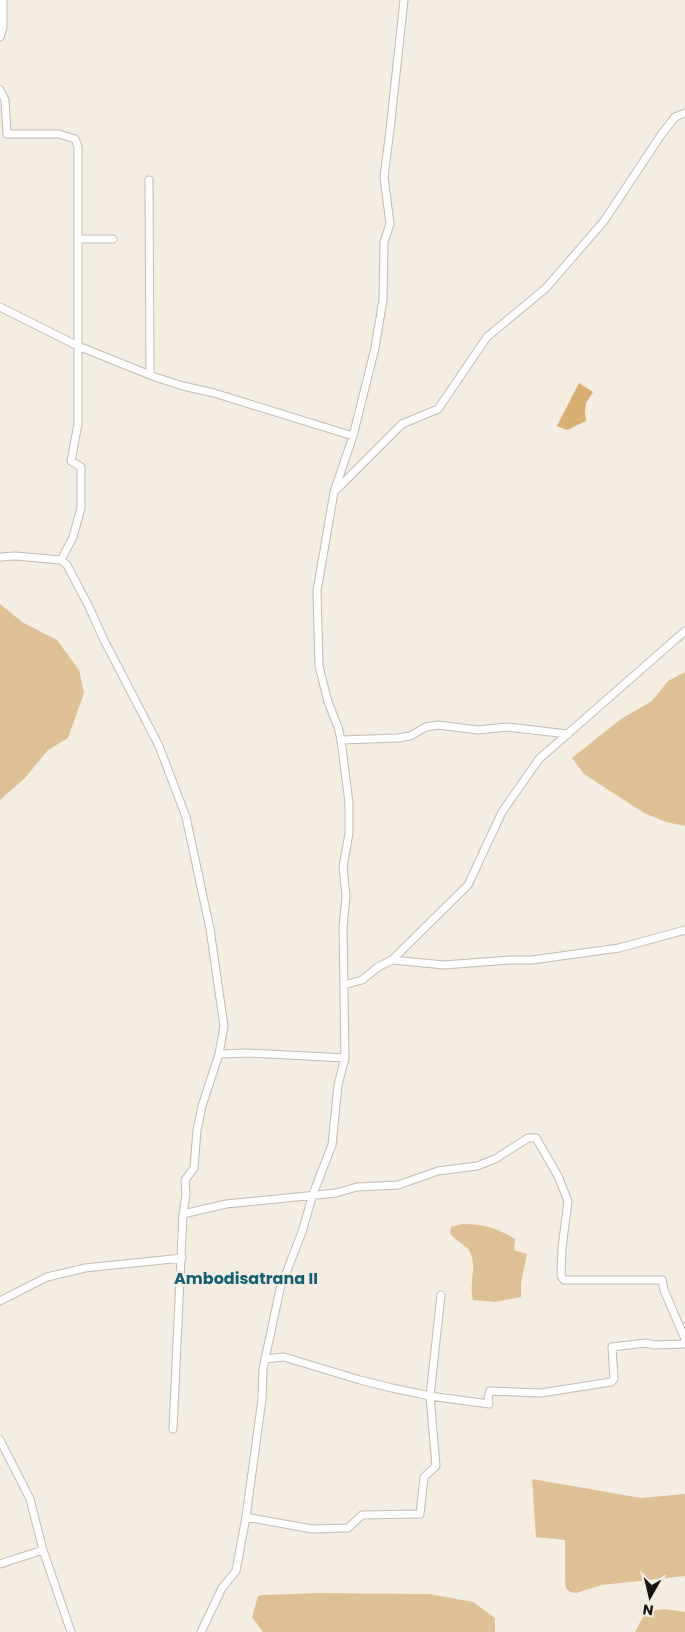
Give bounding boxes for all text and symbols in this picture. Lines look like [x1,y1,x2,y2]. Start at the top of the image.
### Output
district label: Ambodisatrana II [174,1267,318,1290]
north arrow [625,1572,675,1622]
text: N [642,1599,655,1621]

